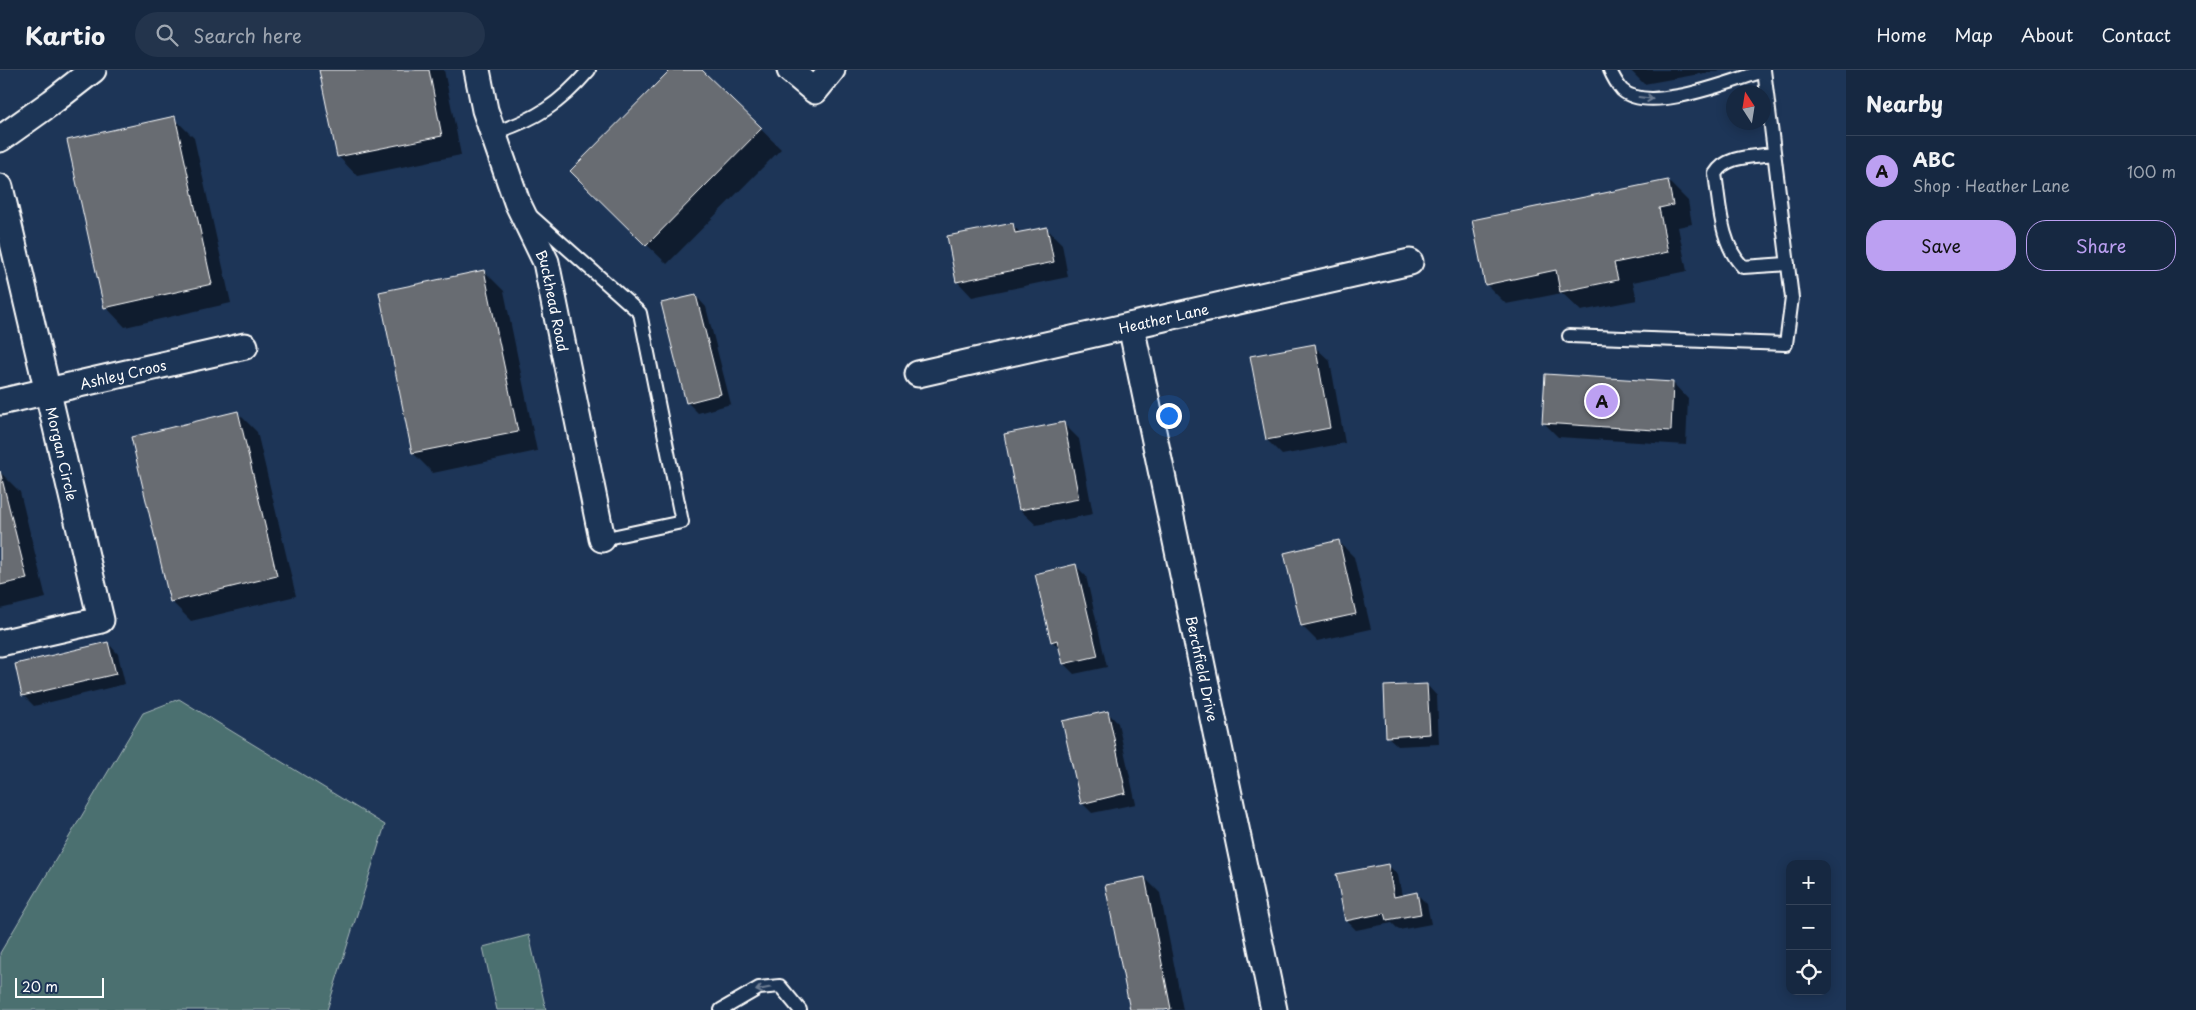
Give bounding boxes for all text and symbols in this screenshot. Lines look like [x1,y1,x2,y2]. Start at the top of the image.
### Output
search box [135,12,485,57]
text: Kartio [25,17,105,53]
icon: search [153,21,181,49]
text: Search here [193,21,302,49]
text: Home [1876,21,1926,48]
text: Map [1954,21,1993,48]
text: About [2021,21,2073,48]
text: Contact [2101,21,2171,48]
north arrow [1726,85,1771,130]
text: Nearby [1866,87,1943,119]
one-way arrow [1637,93,1653,103]
text: ABC [1913,145,1955,173]
text: A [1876,159,1888,183]
text: 100 m [2127,159,2176,183]
text: Shop · Heather Lane [1913,173,2070,197]
button: Save [1866,220,2016,271]
button: Share [2026,220,2176,271]
street label: Buckhead Road [531,246,574,353]
street label: Heather Lane [1117,298,1211,338]
street label: Ashley Croos [77,354,168,394]
pin: A [1586,382,1618,420]
your location [1156,403,1182,429]
street label: Morgan Circle [41,405,83,503]
street label: Berchfield Drive [1181,614,1224,723]
map controls [1786,860,1831,995]
button: + [1786,860,1831,905]
button: − [1786,905,1831,950]
button: locate [1786,950,1831,995]
scale bar [15,975,104,998]
text: 20 m [22,976,58,997]
one-way arrow [756,984,772,994]

